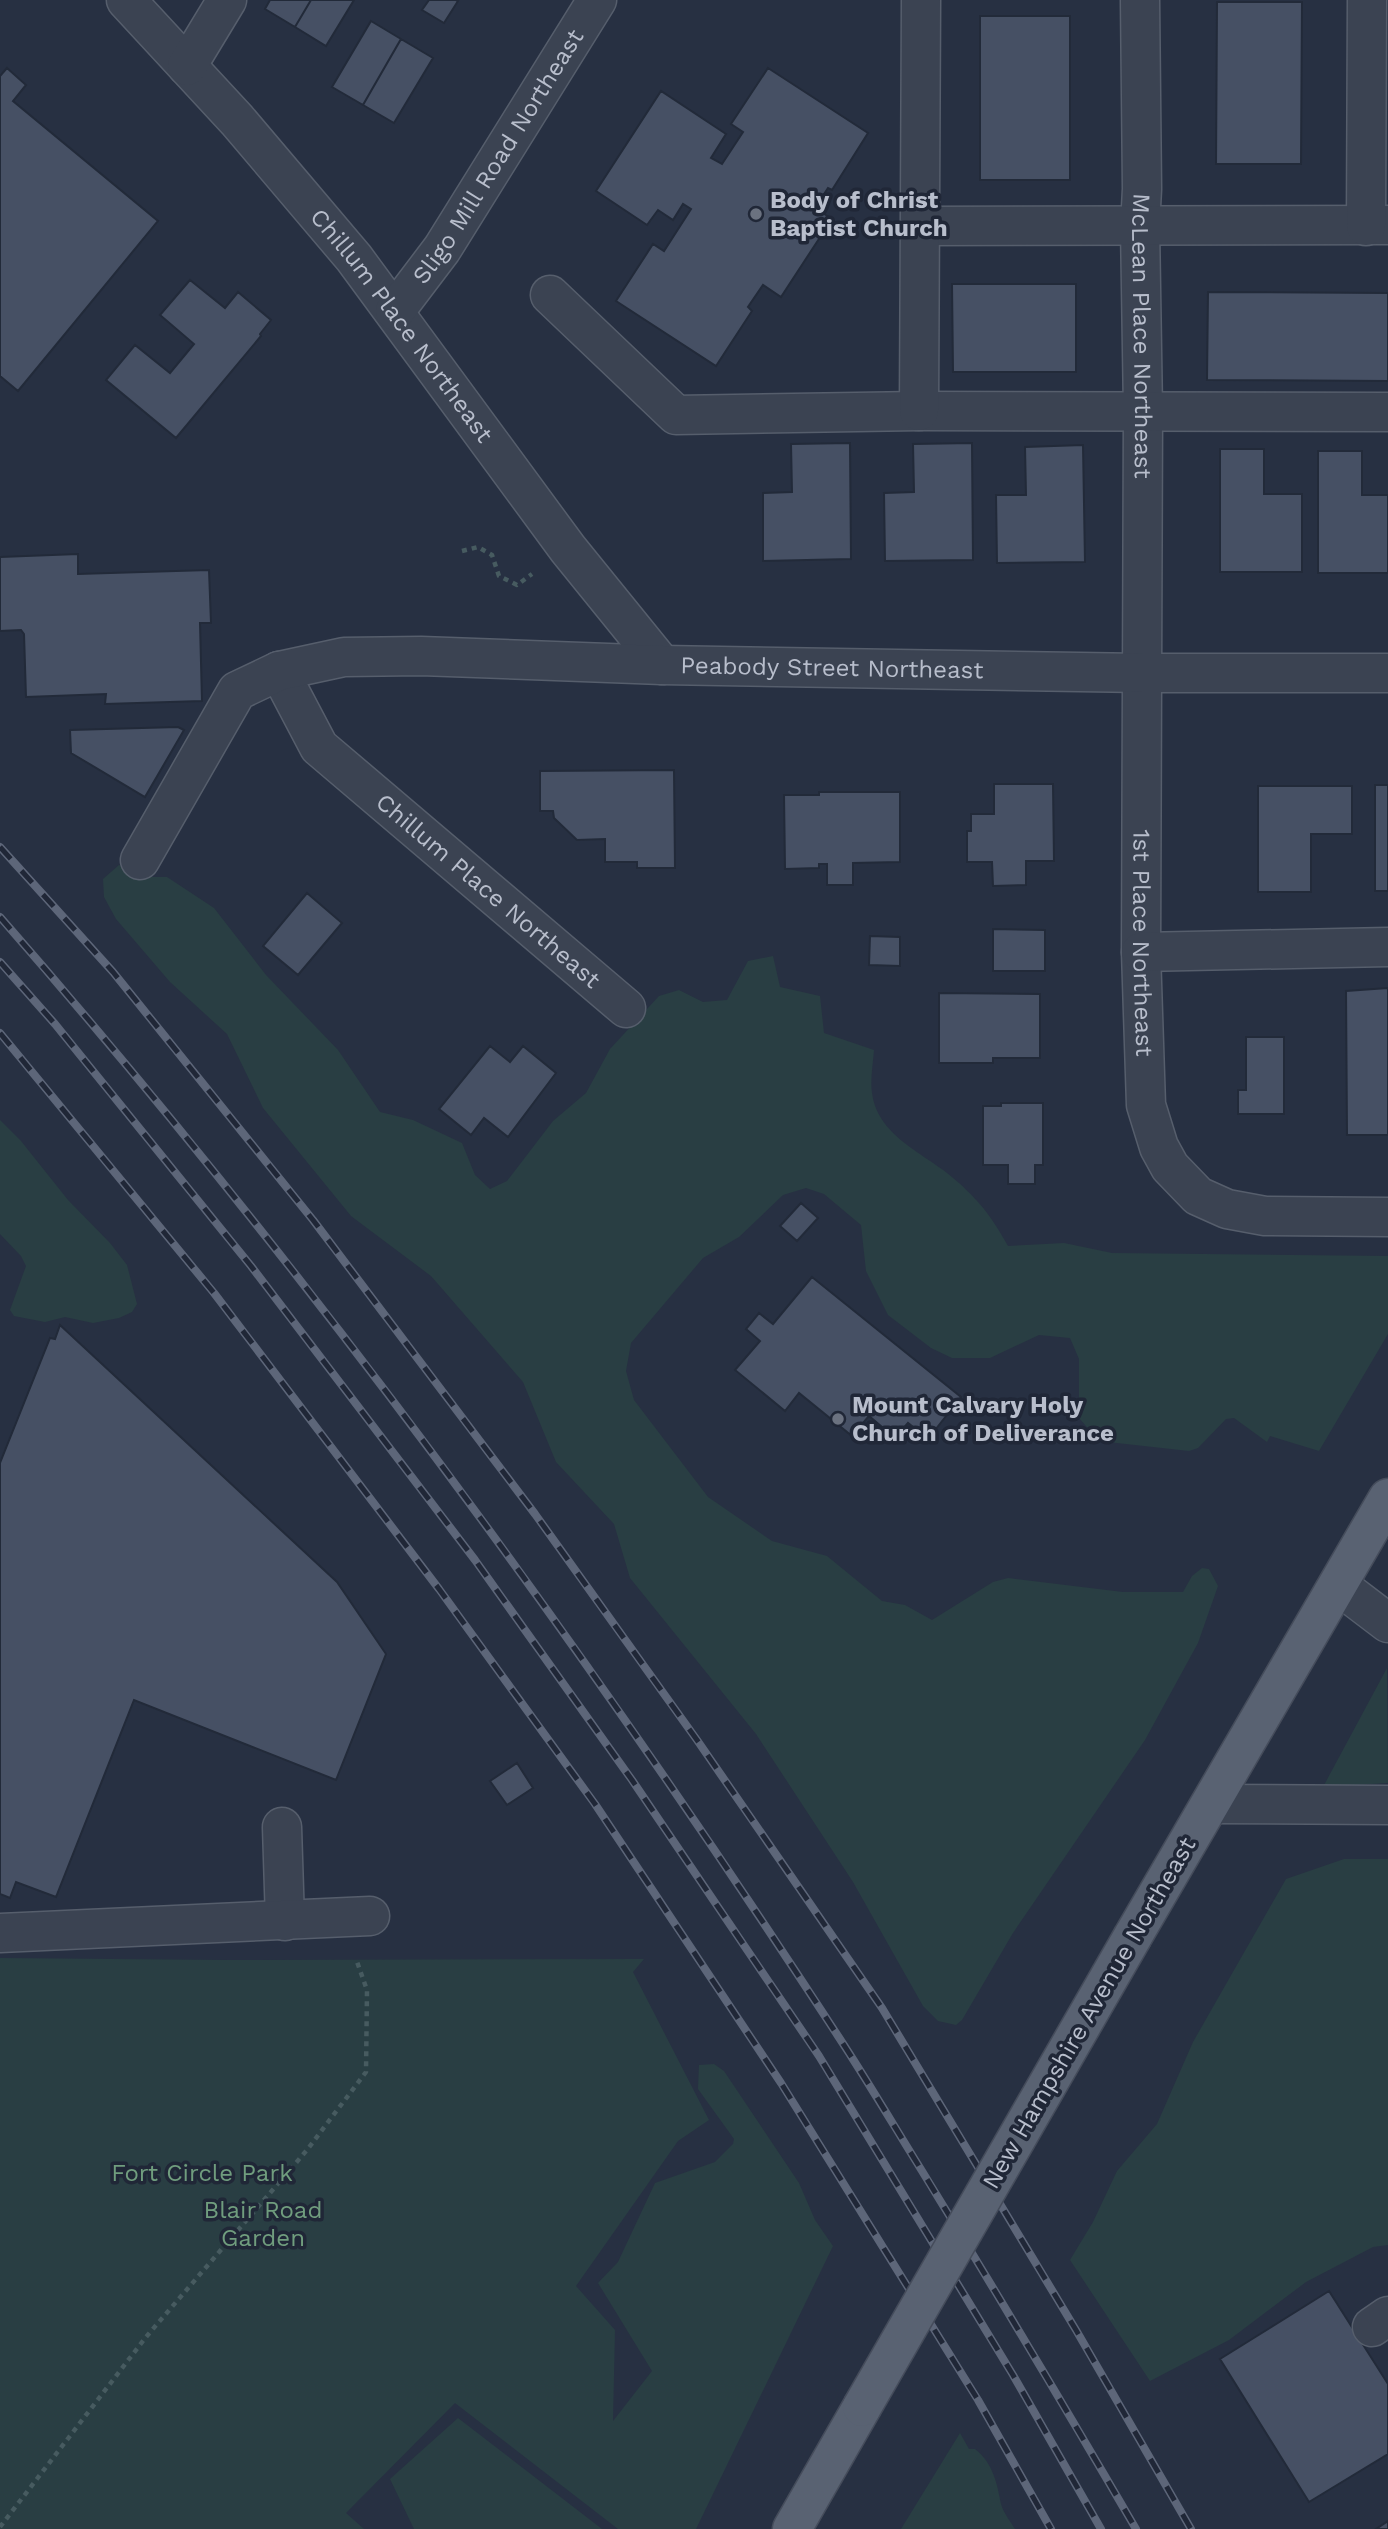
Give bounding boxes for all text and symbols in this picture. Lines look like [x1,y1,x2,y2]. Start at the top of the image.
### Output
street label: Sligo Mill Road Northeast [407,24,589,289]
place label: Body of Christ Baptist Church [770,186,948,242]
street label: McLean Place Northeast [1126,193,1157,479]
street label: Chillum Place Northeast [304,203,499,448]
marker: Body of Christ Baptist Church [748,206,764,222]
street label: Peabody Street Northeast [680,651,984,684]
street label: Chillum Place Northeast [370,788,606,994]
street label: 1st Place Northeast [1127,829,1158,1057]
place label: Mount Calvary Holy Church of Deliverance [852,1391,1114,1447]
marker: Mount Calvary Holy Church of Deliverance [830,1411,846,1427]
street label: New Hampshire Avenue Northeast [977,1832,1201,2194]
park label: Fort Circle Park [111,2159,293,2187]
park label: Blair Road Garden [204,2196,323,2252]

